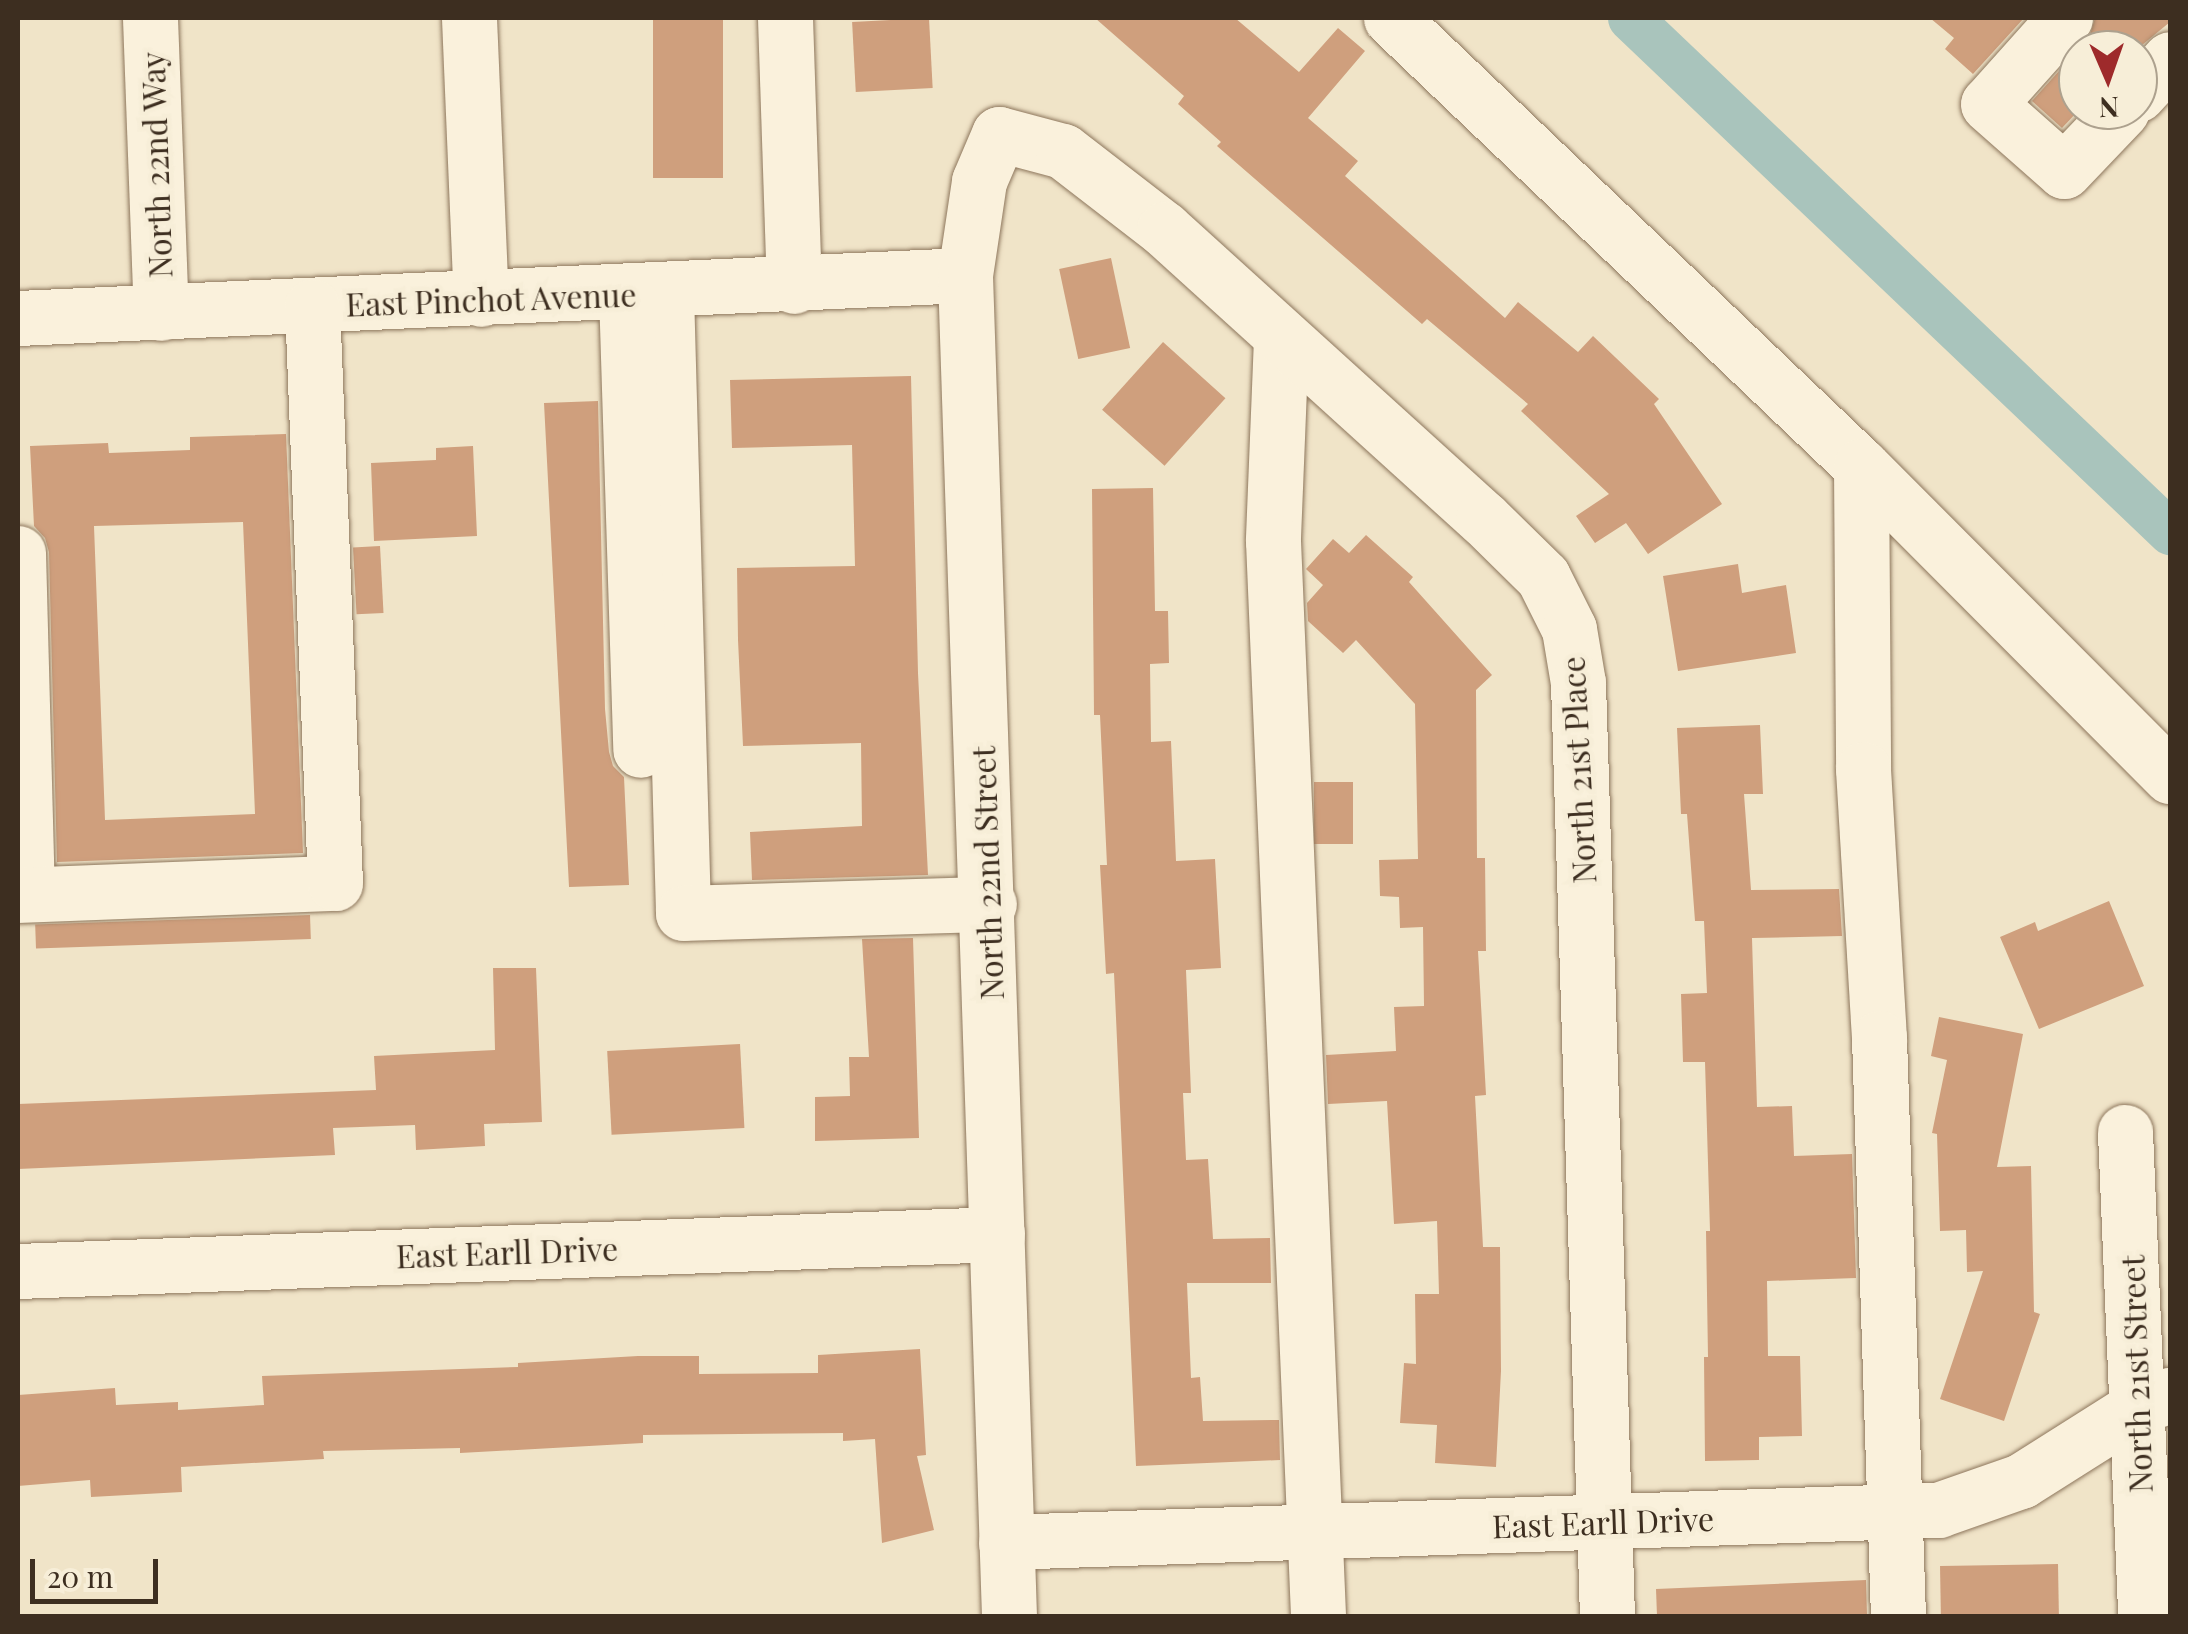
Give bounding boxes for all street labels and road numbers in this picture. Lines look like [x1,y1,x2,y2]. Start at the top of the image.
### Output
street label: North 22nd Way [133,51,179,279]
street label: East Pinchot Avenue [344,275,638,323]
street label: North 21st Place [1553,655,1603,885]
street label: North 22nd Street [963,745,1011,1001]
street label: East Earll Drive [395,1229,619,1275]
street label: North 21st Street [2113,1254,2159,1494]
street label: East Earll Drive [1491,1499,1715,1545]

